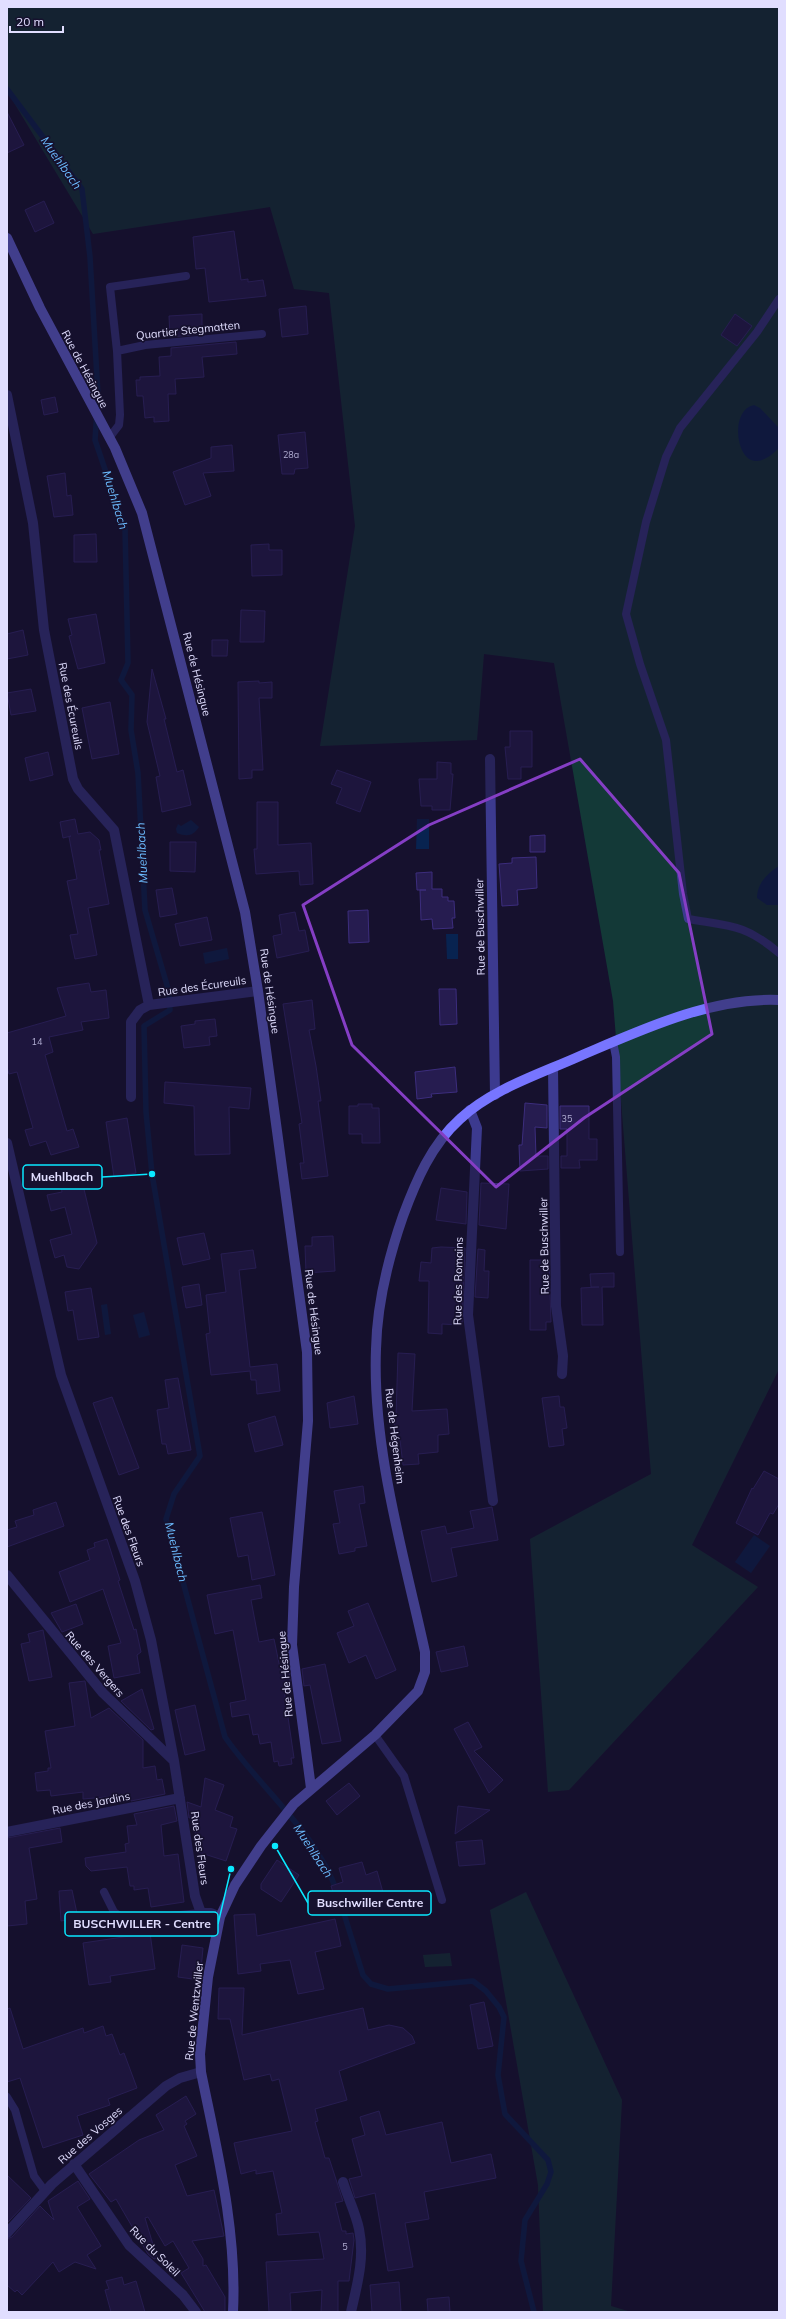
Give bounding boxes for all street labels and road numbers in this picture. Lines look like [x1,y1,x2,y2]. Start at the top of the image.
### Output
street label: Quartier Stegmatten [135,318,241,342]
street label: Rue de Hésingue [59,328,111,410]
street label: Rue de Hésingue [180,631,214,718]
street label: Rue des Écureuils [56,661,86,751]
street label: Rue de Buschwiller [472,878,488,976]
street label: Rue de Hésingue [257,947,283,1035]
street label: Rue des Écureuils [157,973,247,999]
street label: Rue de Buschwiller [536,1197,552,1295]
street label: Rue des Romains [450,1237,466,1325]
street label: Rue de Hésingue [302,1268,326,1356]
street label: Rue de Hégenheim [382,1387,408,1485]
street label: Rue des Fleurs [110,1494,148,1568]
street label: Rue des Vergers [63,1628,127,1700]
street label: Rue de Hésingue [274,1630,296,1718]
street label: Rue des Jardins [51,1789,131,1817]
street label: Rue des Fleurs [188,1810,212,1886]
street label: Rue de Wentzwiller [182,1961,206,2061]
street label: Rue des Vosges [55,2103,125,2167]
street label: Rue du Soleil [127,2223,183,2279]

